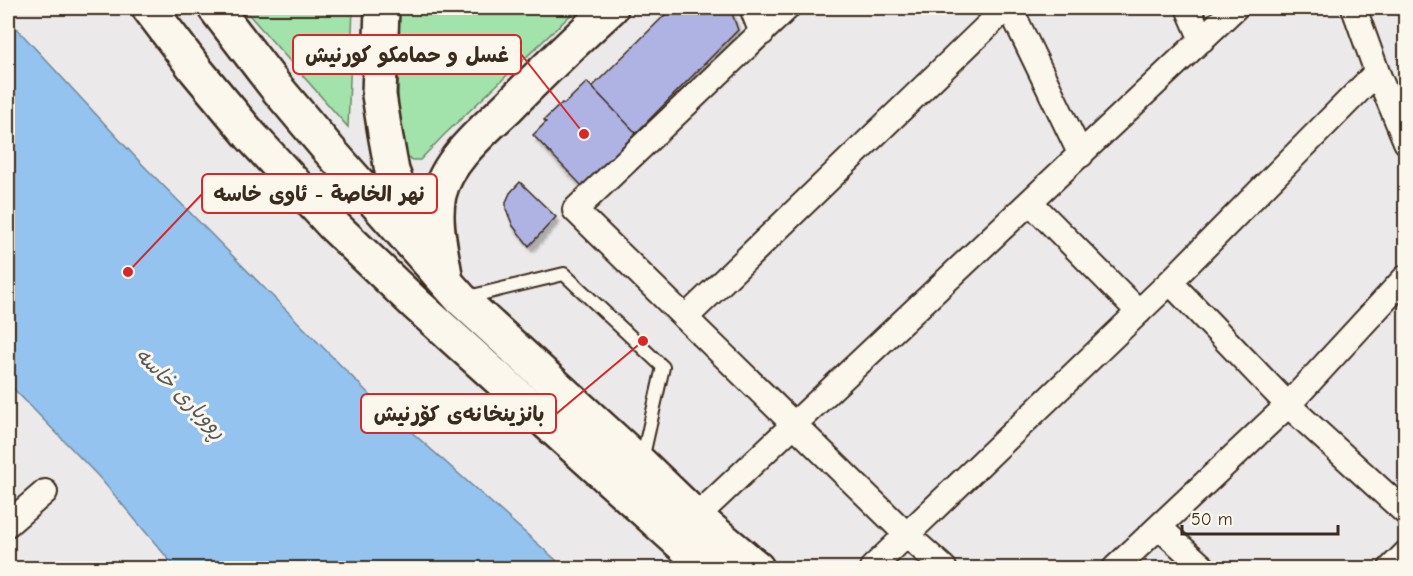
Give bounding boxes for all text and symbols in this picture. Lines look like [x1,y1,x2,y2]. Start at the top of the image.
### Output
callout: غسل و حمامكو كورنيش [293,35,521,74]
text: غسل و حمامكو كورنيش [305,43,509,68]
callout: نهر الخاصة - ئاوی خاسە [202,174,437,213]
text: نهر الخاصة - ئاوی خاسە [213,182,425,206]
water label: ڕووباری خاسە [127,343,231,447]
callout: بانزینخانەی کۆرنیش [361,394,556,433]
text: بانزینخانەی کۆرنیش [374,402,544,427]
scale bar [1182,498,1338,536]
text: 50 m [1191,509,1233,530]

